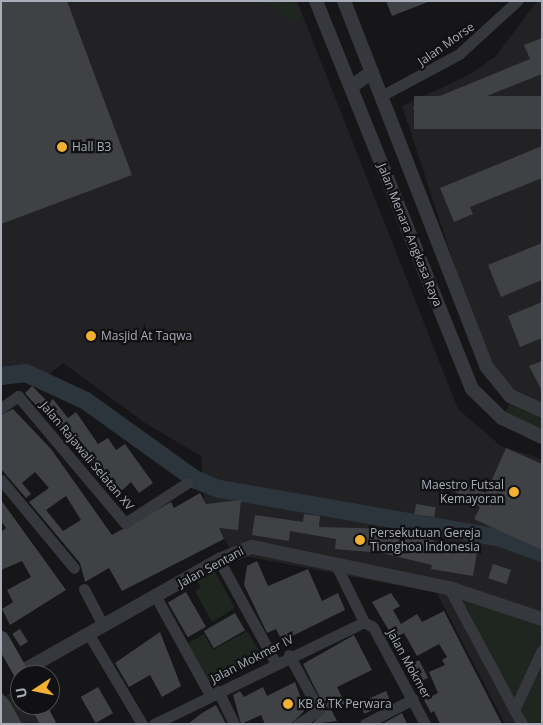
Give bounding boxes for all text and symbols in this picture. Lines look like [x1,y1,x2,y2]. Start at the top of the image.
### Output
street label: Jalan Morse [415,19,477,69]
place label: Hall B3 [72,140,111,154]
marker: Hall B3 [56,141,68,153]
street label: Jalan Menara Angkasa Raya [375,161,445,309]
place label: Masjid At Taqwa [101,329,192,343]
marker: Masjid At Taqwa [85,330,97,342]
street label: Jalan Rajawali Selatan XV [37,399,137,513]
place label: Maestro Futsal Kemayoran [421,478,504,506]
marker: Maestro Futsal Kemayoran [508,486,520,498]
place label: Persekutuan Gereja Tionghoa Indonesia [370,526,481,554]
marker: Persekutuan Gereja Tionghoa Indonesia [354,534,366,546]
street label: Jalan Sentani [176,544,246,590]
street label: Jalan Mokmer [384,627,434,701]
street label: Jalan Mokmer IV [208,632,296,686]
north arrow [10,665,60,715]
text: U [10,686,31,700]
place label: KB & TK Perwara [298,697,392,711]
marker: KB & TK Perwara [282,698,294,710]

